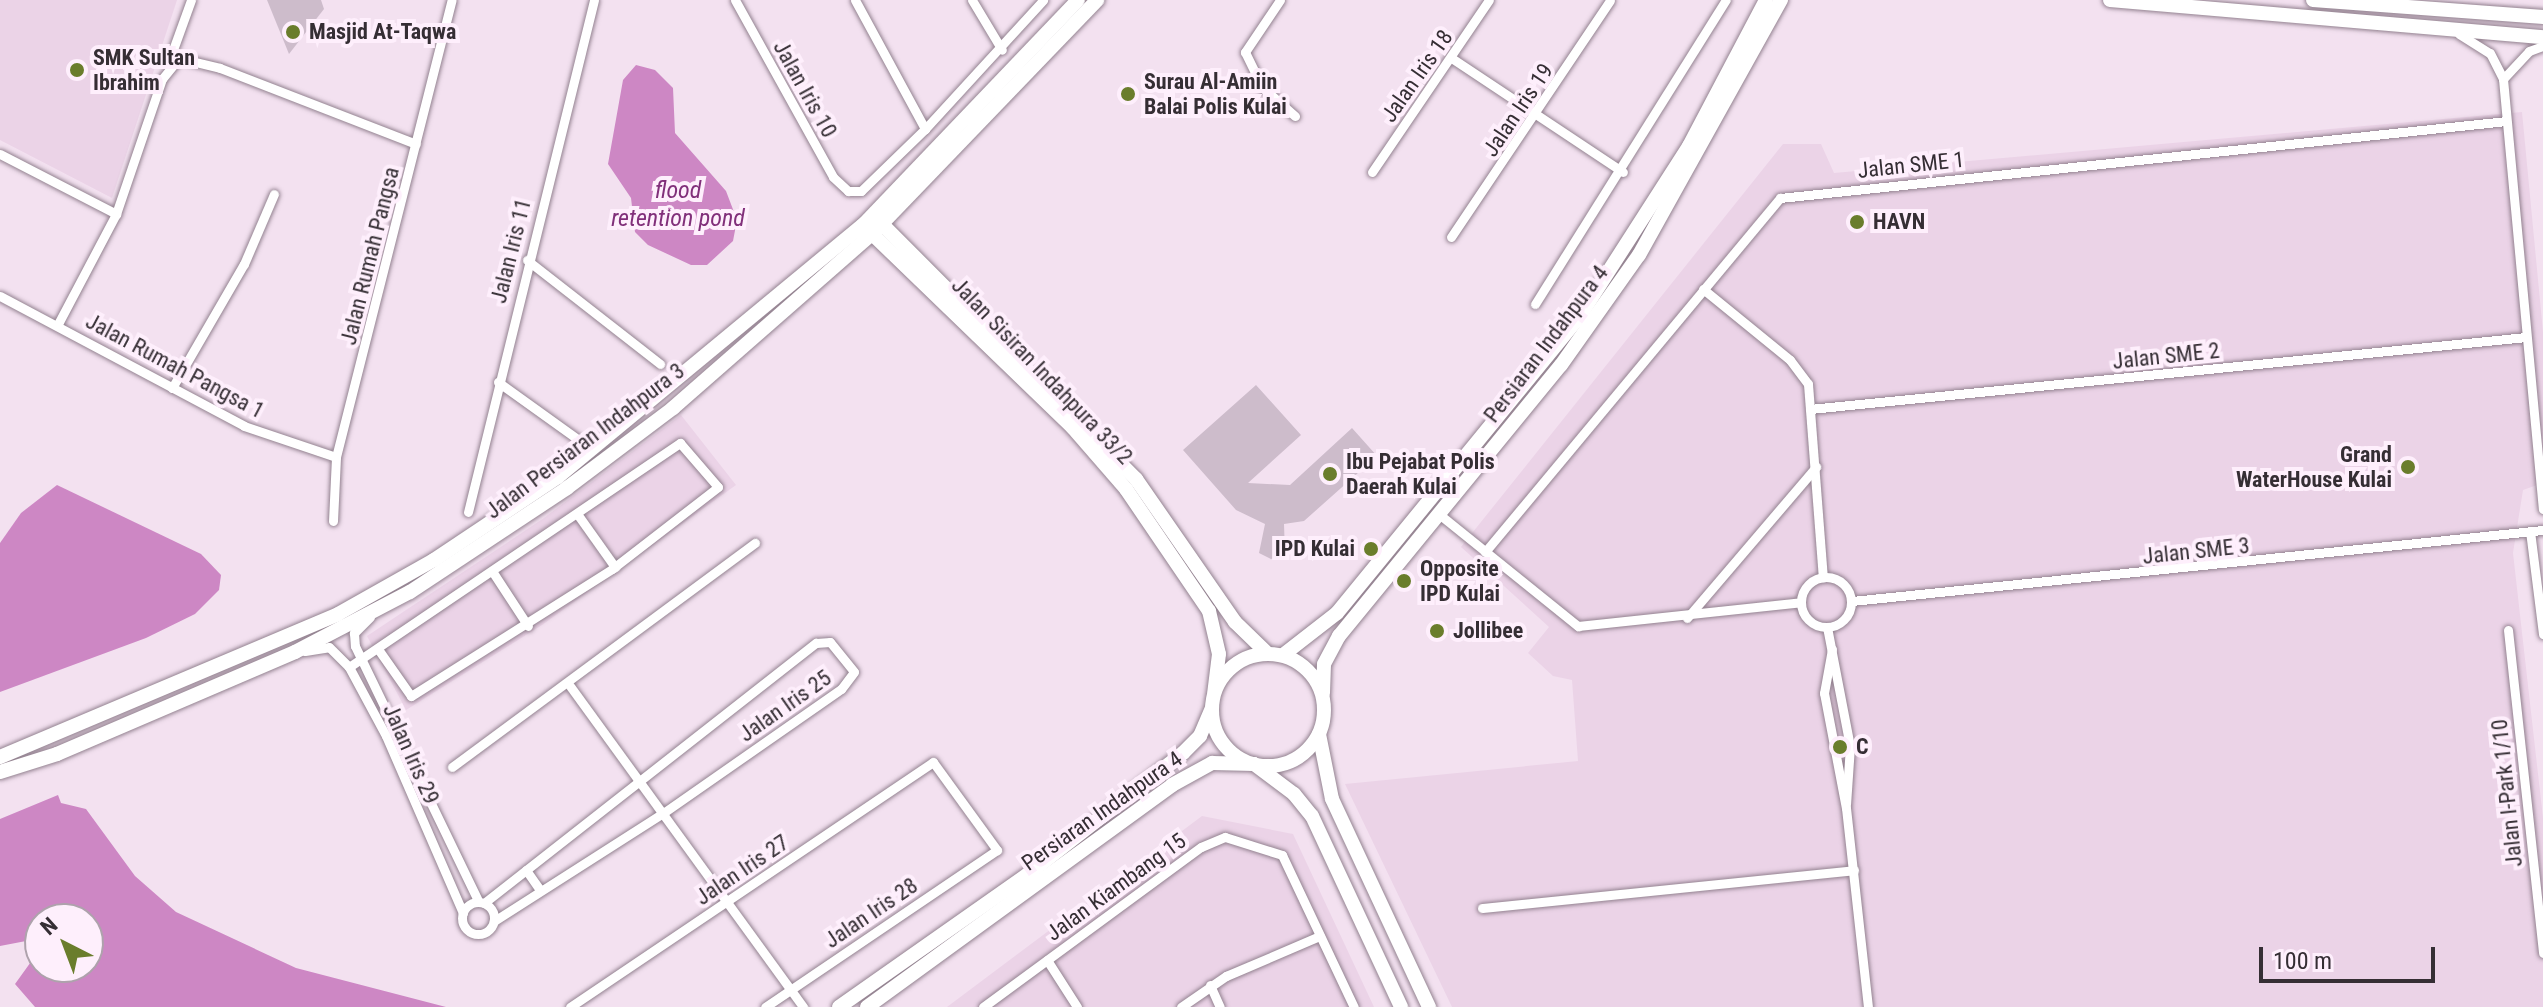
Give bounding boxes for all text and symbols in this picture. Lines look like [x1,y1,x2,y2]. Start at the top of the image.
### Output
place label: Masjid At-Taqwa [309,19,456,45]
marker: Masjid At-Taqwa [284,23,302,41]
street label: Jalan Iris 18 [1376,25,1458,127]
street label: Jalan Iris 10 [768,36,842,142]
place label: SMK Sultan Ibrahim [93,44,195,96]
street label: Jalan Iris 19 [1477,58,1559,162]
marker: SMK Sultan Ibrahim [68,61,86,79]
place label: Surau Al-Amiin Balai Polis Kulai [1144,68,1287,120]
marker: Surau Al-Amiin Balai Polis Kulai [1119,85,1137,103]
street label: Jalan SME 1 [1856,146,1966,184]
street label: Jalan Rumah Pangsa [335,164,405,348]
water label: flood retention pond [611,177,745,233]
street label: Jalan Iris 11 [485,196,537,306]
place label: HAVN [1873,209,1925,235]
marker: HAVN [1848,213,1866,231]
street label: Persiaran Indahpura 4 [1478,260,1614,428]
street label: Jalan Sisiran Indahpura 33/2 [946,272,1138,470]
street label: Jalan Rumah Pangsa 1 [81,308,269,424]
street label: Jalan SME 2 [2111,337,2221,375]
street label: Jalan Persiaran Indahpura 3 [480,358,690,524]
place label: Grand WaterHouse Kulai [2236,441,2392,492]
place label: Ibu Pejabat Polis Daerah Kulai [1346,448,1495,500]
marker: Grand WaterHouse Kulai [2399,458,2417,476]
marker: Ibu Pejabat Polis Daerah Kulai [1321,465,1339,483]
street label: Jalan SME 3 [2141,532,2251,570]
place label: IPD Kulai [1275,536,1355,562]
marker: IPD Kulai [1362,540,1380,558]
place label: Opposite IPD Kulai [1420,555,1500,606]
marker: Opposite IPD Kulai [1395,572,1413,590]
place label: Jollibee [1453,618,1523,644]
marker: Jollibee [1428,622,1446,640]
street label: Jalan Iris 25 [734,665,836,747]
street label: Jalan Iris 29 [377,700,445,808]
street label: Jalan I-Park 1/10 [2486,718,2528,868]
place label: C [1856,734,1869,760]
marker: C [1831,738,1849,756]
street label: Persiaran Indahpura 4 [1017,746,1187,876]
street label: Jalan Kiambang 15 [1041,827,1191,947]
street label: Jalan Iris 27 [690,829,794,911]
street label: Jalan Iris 28 [819,872,923,954]
north arrow [24,903,104,983]
text: N [36,912,62,940]
scale bar [2263,931,2439,981]
text: 100 m [2273,947,2332,975]

